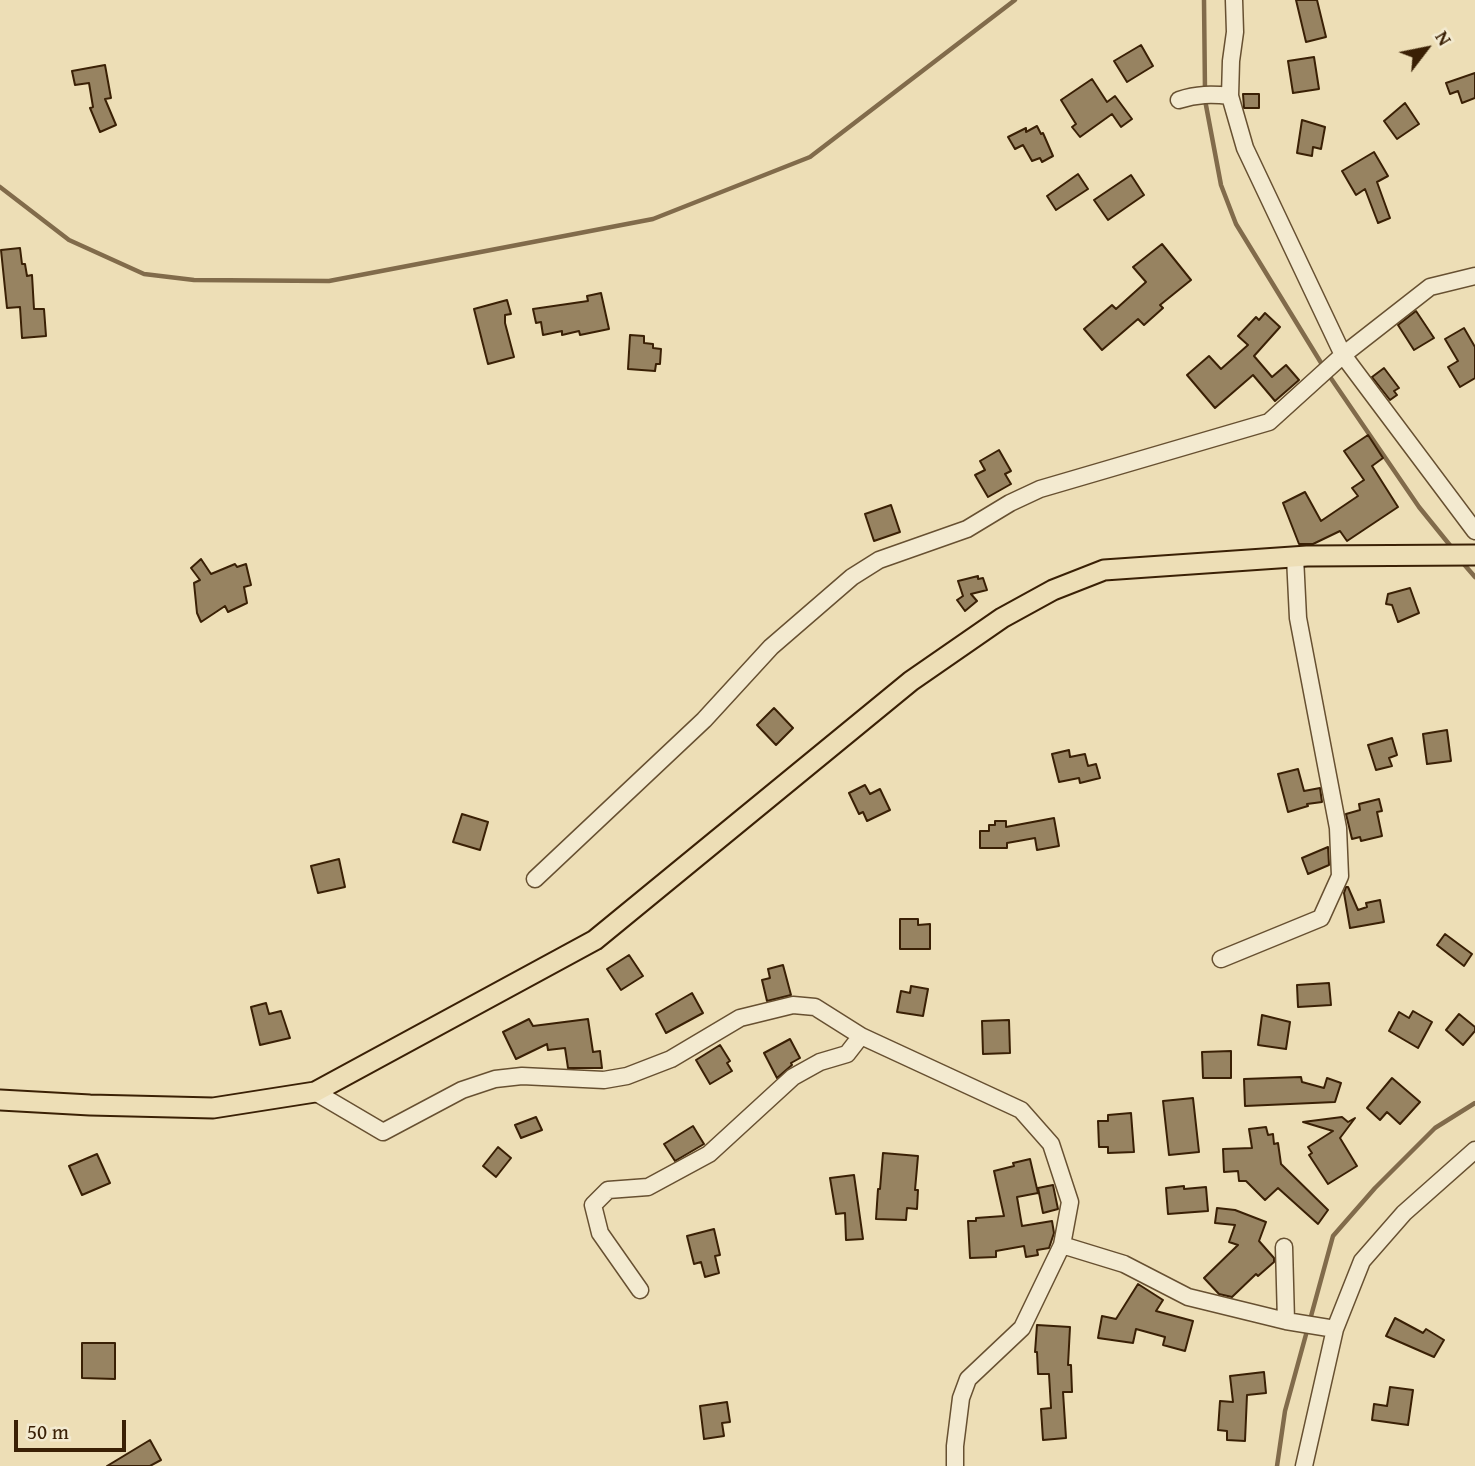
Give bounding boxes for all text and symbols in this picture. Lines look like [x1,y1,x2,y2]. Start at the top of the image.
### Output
north arrow [1391,14,1461,84]
text: N [1429,25,1459,51]
scale bar [18,1406,130,1450]
text: 50 m [27,1416,69,1447]

